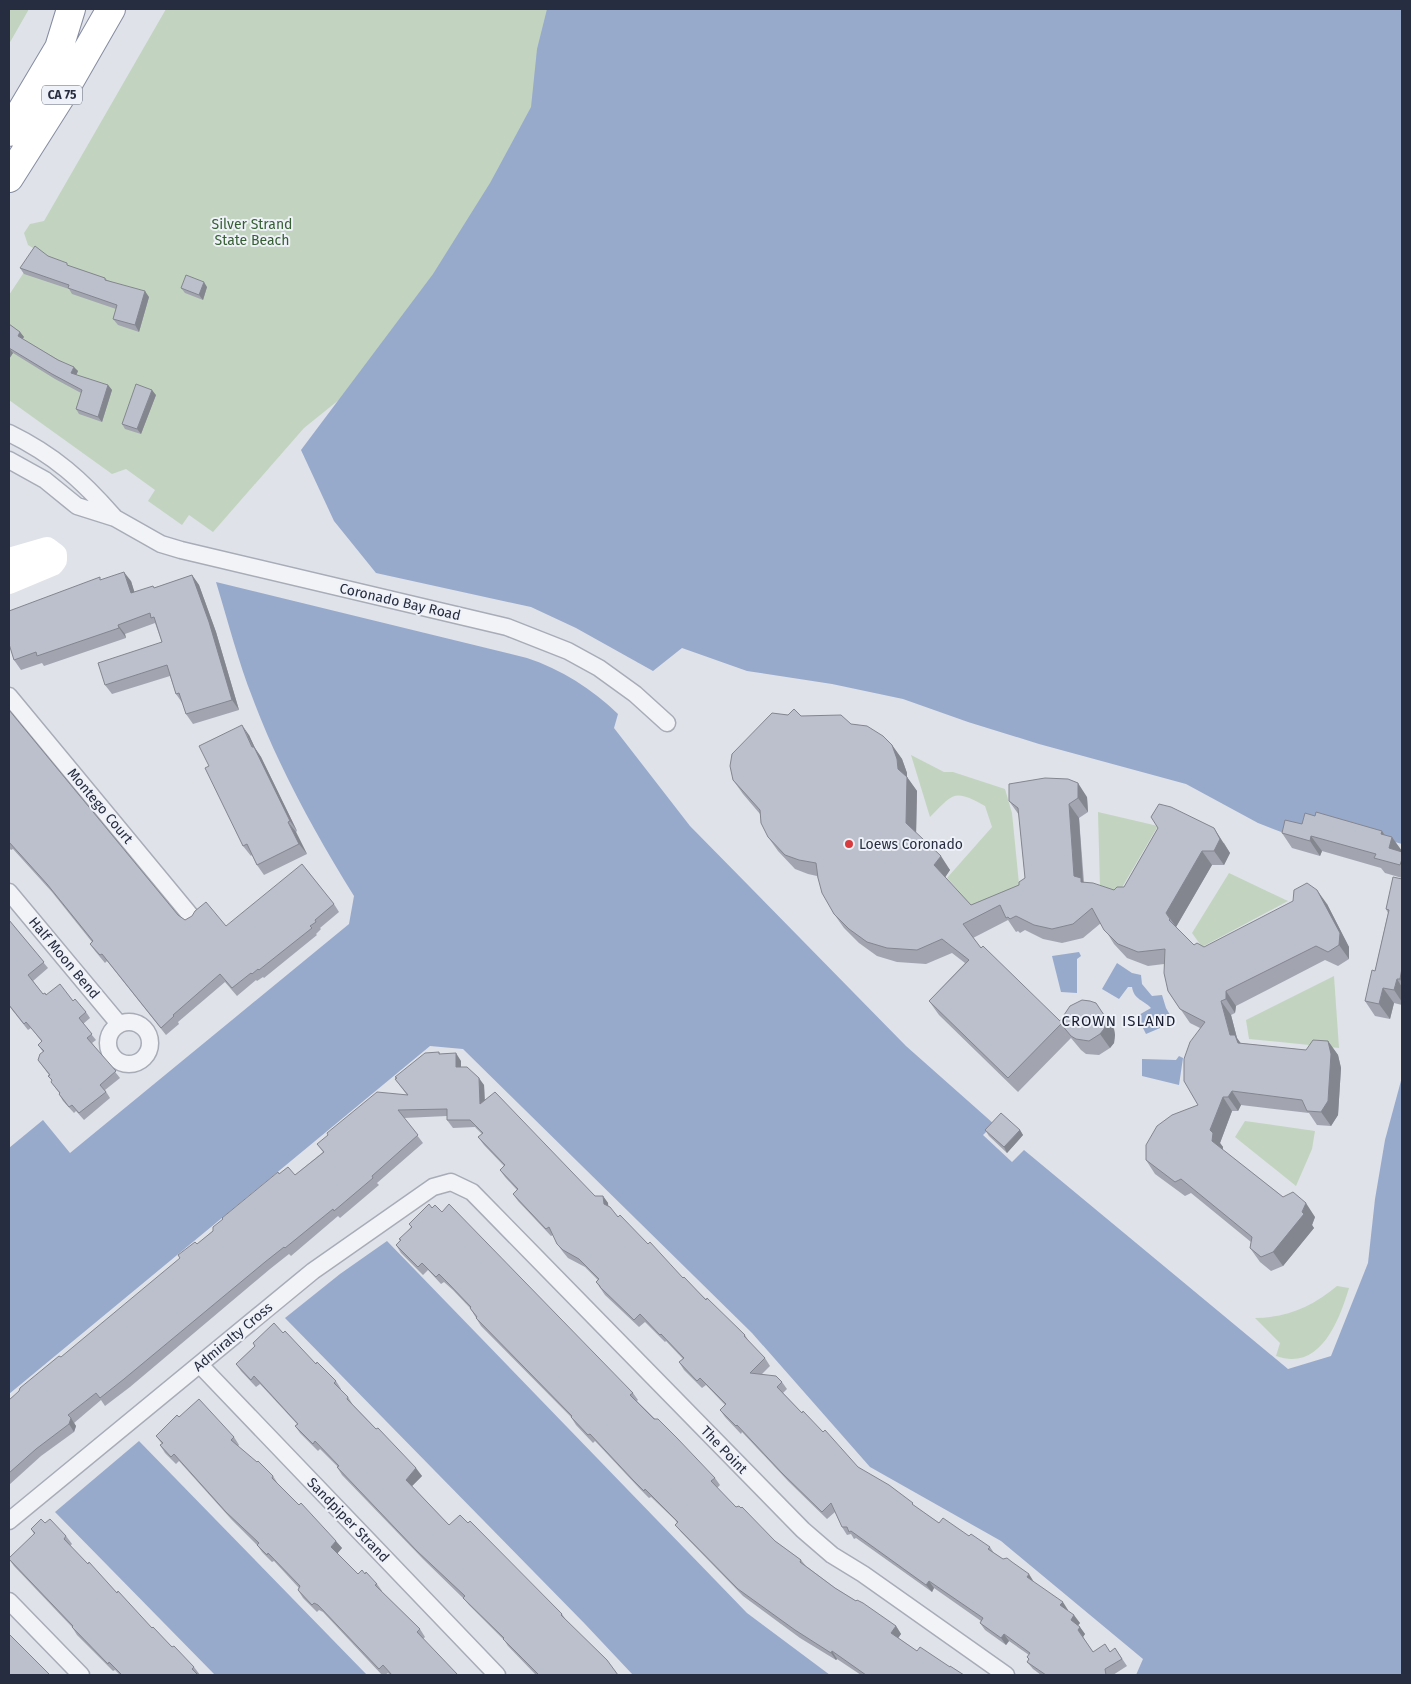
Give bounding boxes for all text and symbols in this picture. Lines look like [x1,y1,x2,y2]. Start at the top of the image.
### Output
road number: CA 75 [42,86,82,104]
park label: Silver Strand State Beach [212,216,292,249]
street label: Coronado Bay Road [338,580,462,624]
street label: Montego Court [64,765,137,848]
place label: Loews Coronado [859,836,963,853]
marker: Loews Coronado [843,838,855,850]
street label: Half Moon Bend [25,914,103,1002]
district label: CROWN ISLAND [1062,1012,1176,1030]
street label: Admiralty Cross [190,1299,276,1375]
street label: The Point [697,1423,752,1478]
street label: Sandpiper Strand [303,1474,393,1566]

